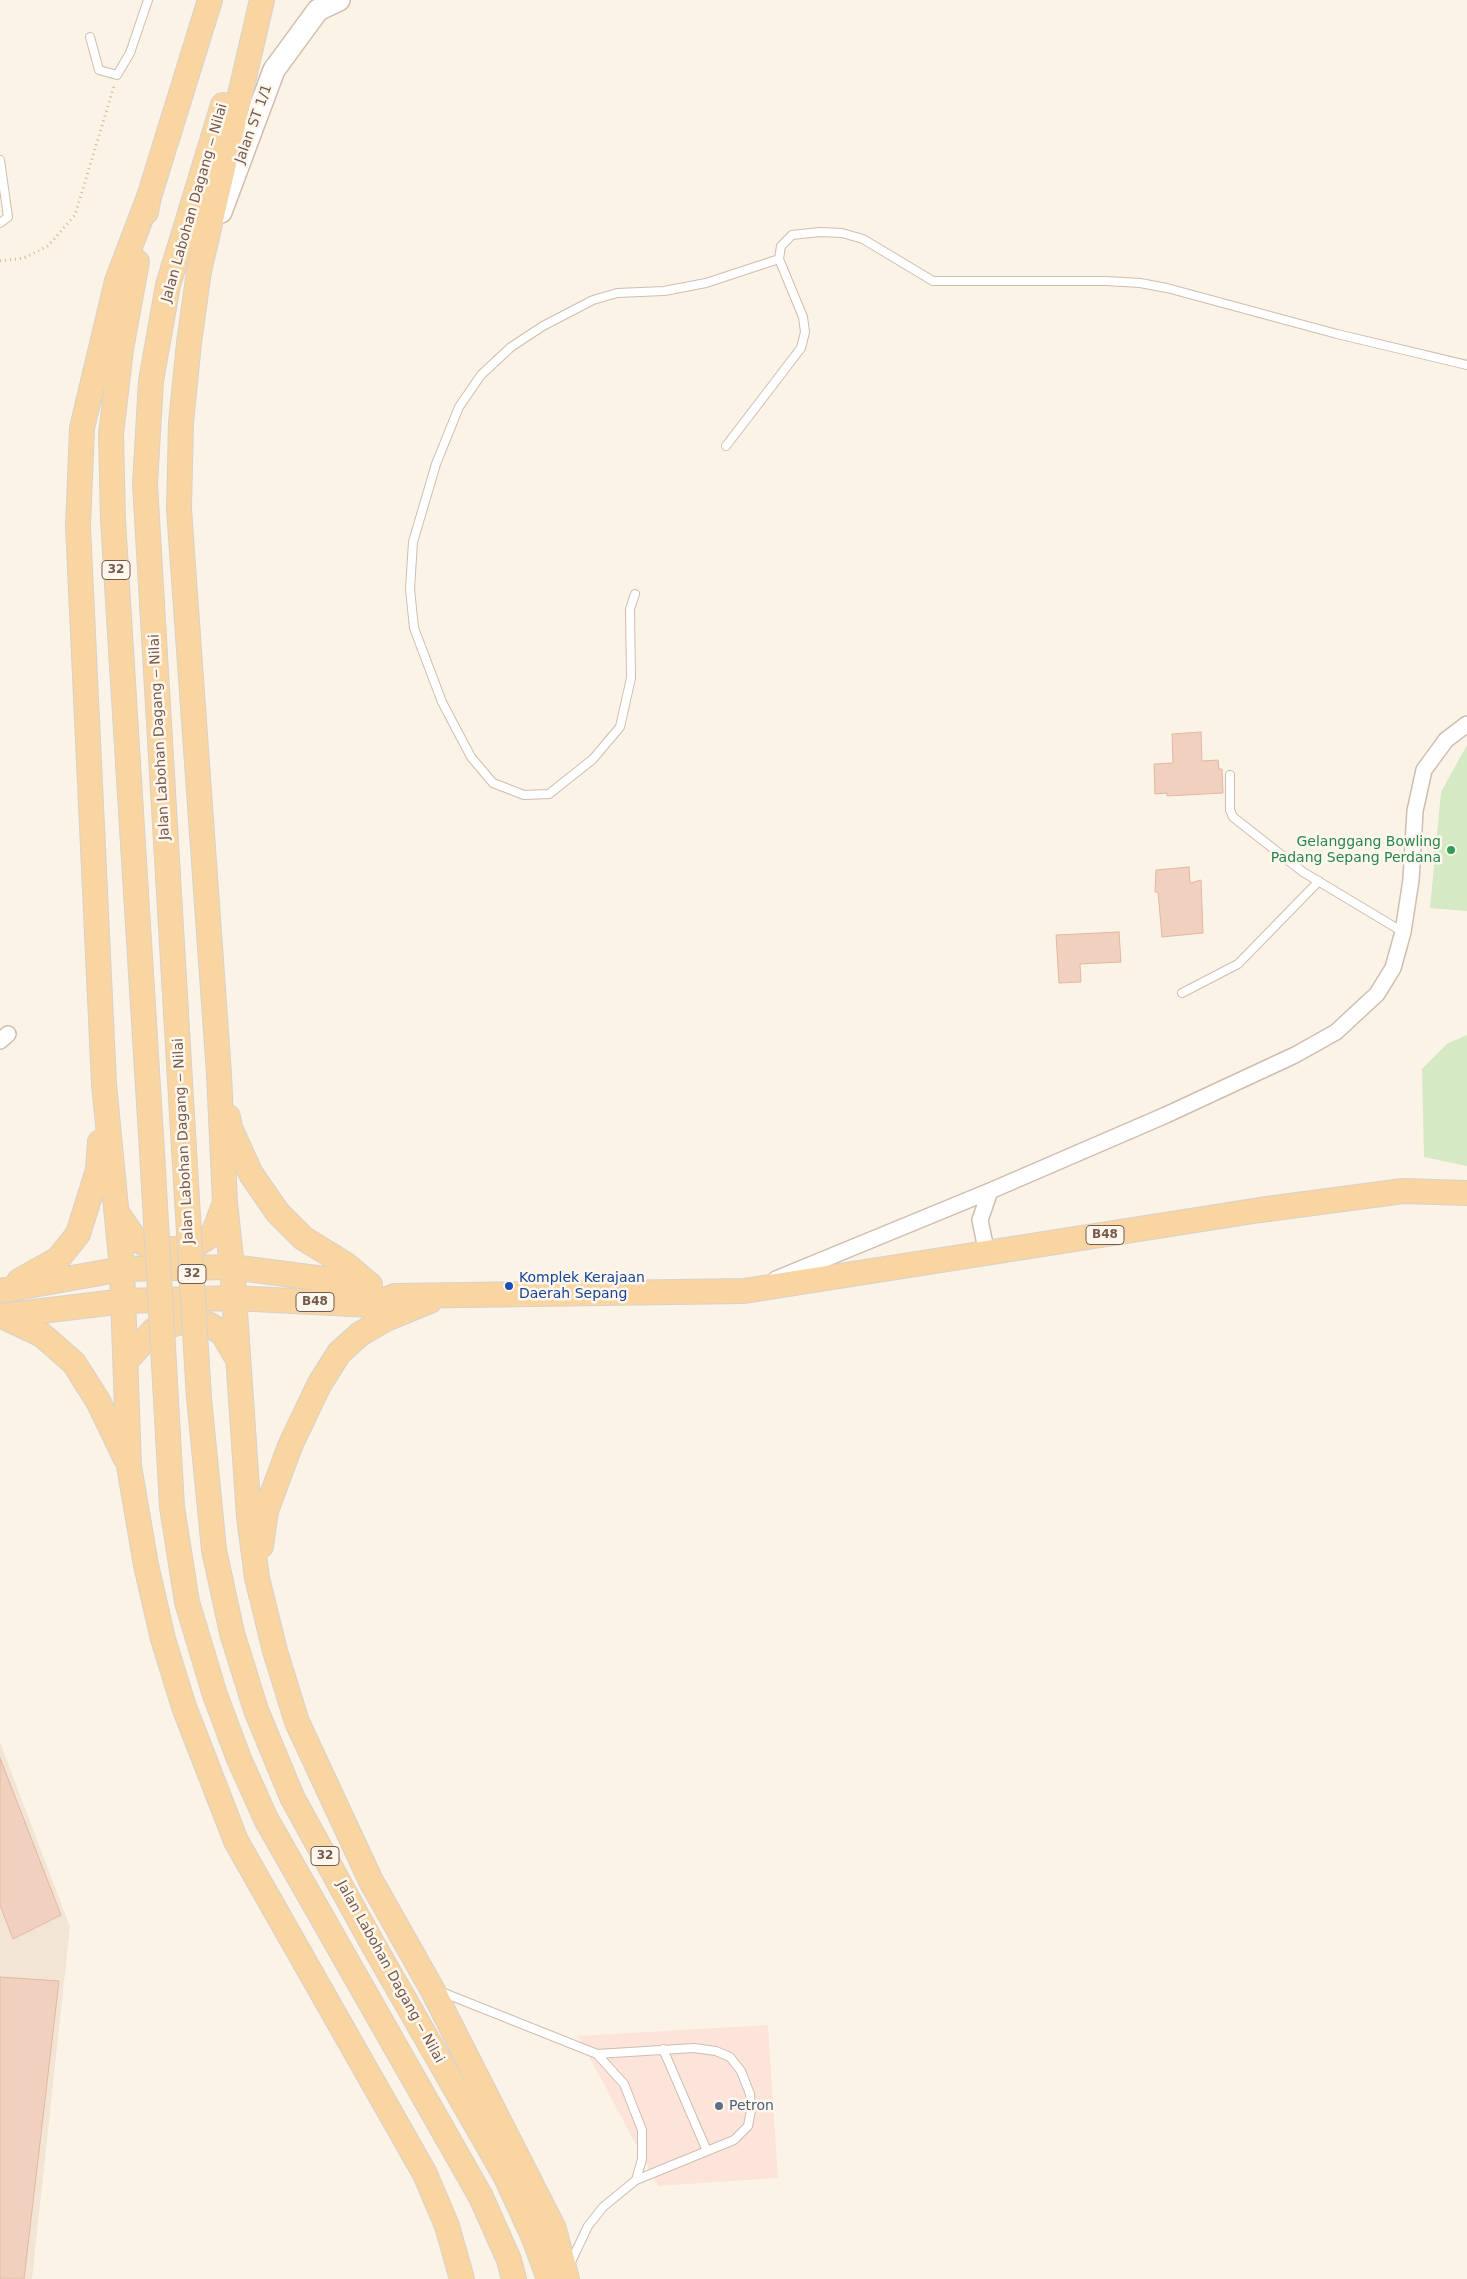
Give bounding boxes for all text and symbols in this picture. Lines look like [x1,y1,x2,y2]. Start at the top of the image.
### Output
street label: Jalan ST 1/1 [232,82,276,166]
street label: Jalan Labohan Dagang ‒ Nilai [159,102,231,304]
road number: 32 [102,560,130,580]
street label: Jalan Labohan Dagang ‒ Nilai [146,634,174,840]
place label: Gelanggang Bowling Padang Sepang Perdana [1271,834,1441,866]
marker: Gelanggang Bowling Padang Sepang Perdana [1445,844,1457,856]
street label: Jalan Labohan Dagang ‒ Nilai [170,1038,198,1244]
road number: B48 [1086,1226,1124,1244]
road number: 32 [178,1264,206,1284]
place label: Komplek Kerajaan Daerah Sepang [519,1270,645,1302]
marker: Komplek Kerajaan Daerah Sepang [503,1280,515,1292]
road number: B48 [296,1292,334,1311]
road number: 32 [311,1846,339,1865]
street label: Jalan Labohan Dagang ‒ Nilai [333,1878,447,2066]
place label: Petron [729,2098,774,2114]
marker: Petron [713,2100,725,2112]

